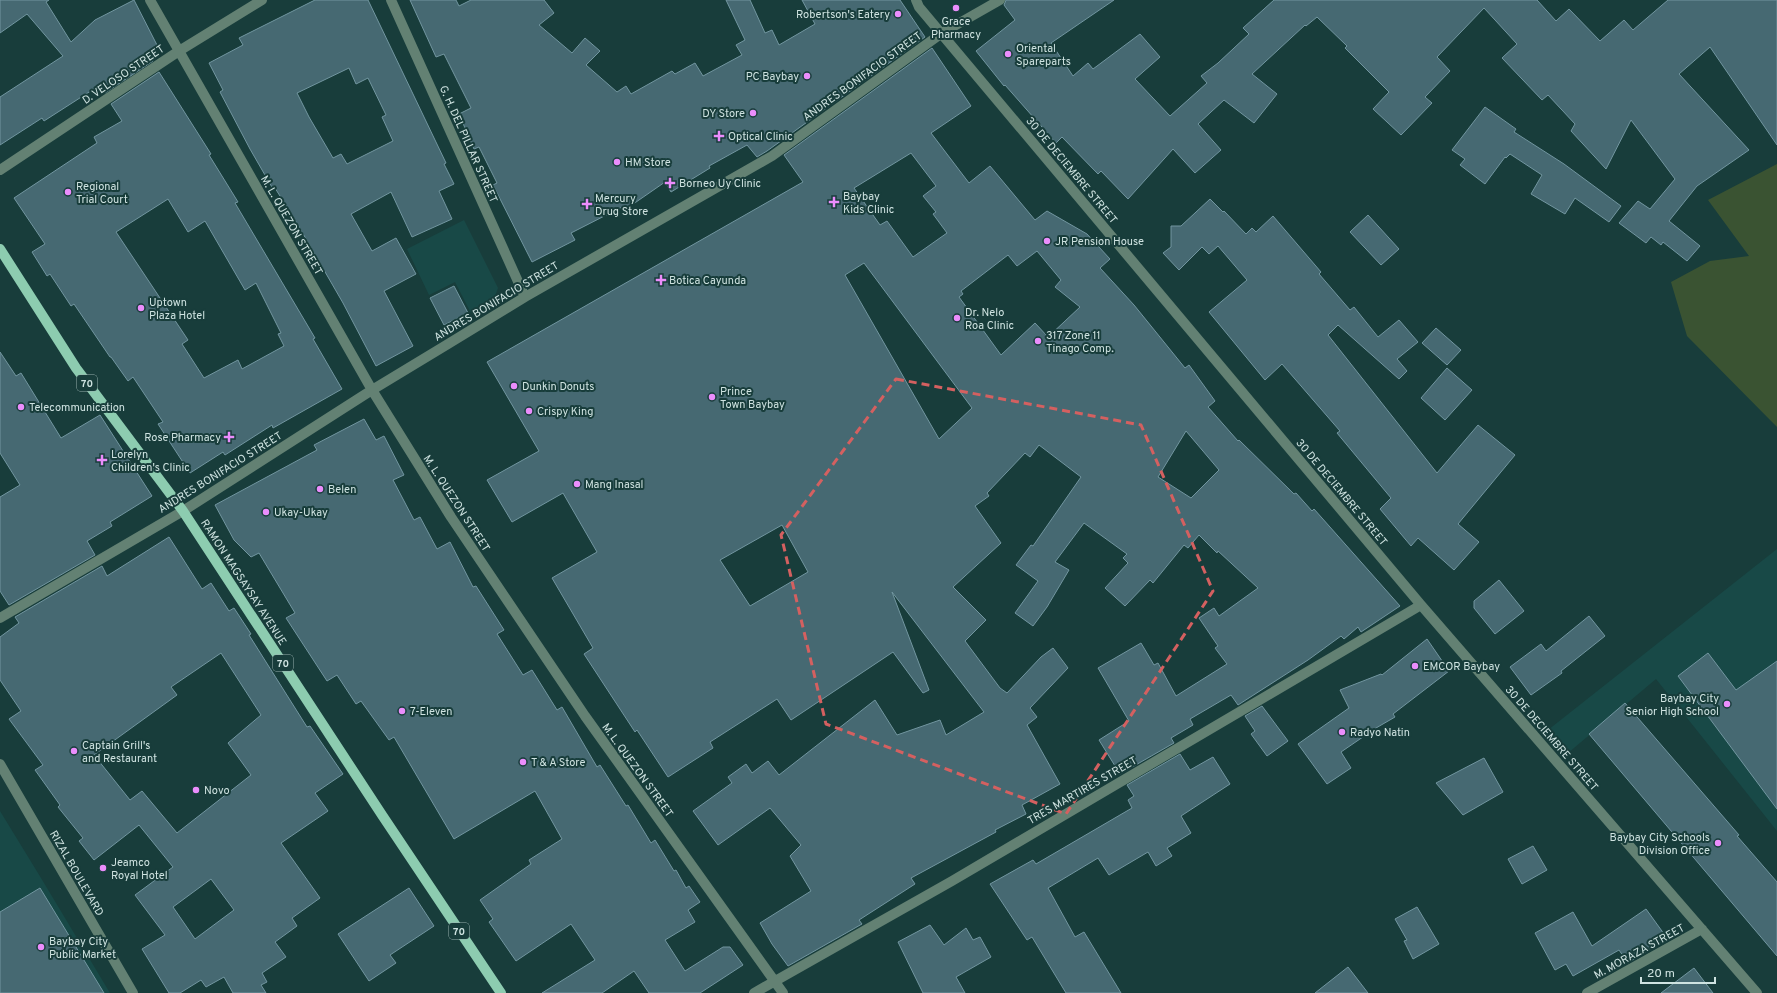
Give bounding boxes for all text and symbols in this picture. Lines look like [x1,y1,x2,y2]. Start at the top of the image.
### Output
marker: Grace Pharmacy [951,3,961,13]
place label: Robertson's Eatery [796,8,890,22]
marker: Robertson's Eatery [893,9,903,19]
place label: Grace Pharmacy [931,15,981,42]
street label: ANDRES BONIFACIO STREET [800,29,925,125]
street label: D. VELOSO STREET [80,42,167,108]
place label: Oriental Spareparts [1016,42,1071,69]
marker: Oriental Spareparts [1003,49,1013,59]
place label: PC Baybay [746,70,799,84]
marker: PC Baybay [802,71,812,81]
street label: G. H. DEL PILLAR STREET [436,84,500,205]
place label: DY Store [702,107,745,121]
marker: DY Store [748,108,758,118]
street label: 30 DE DECIEMBRE STREET [1022,114,1120,227]
marker: Optical Clinic [713,130,725,142]
place label: Optical Clinic [728,130,793,144]
place label: HM Store [625,156,671,170]
marker: HM Store [612,157,622,167]
street label: M. L. QUEZON STREET [257,173,325,278]
marker: Borneo Uy Clinic [664,177,676,189]
place label: Borneo Uy Clinic [679,177,761,191]
place label: Regional Trial Court [76,180,128,207]
marker: Regional Trial Court [63,187,73,197]
place label: Baybay Kids Clinic [843,190,894,217]
place label: Mercury Drug Store [595,192,648,219]
marker: Baybay Kids Clinic [828,196,840,208]
marker: Mercury Drug Store [582,199,592,209]
place label: JR Pension House [1055,235,1144,249]
marker: JR Pension House [1042,236,1052,246]
street label: ANDRES BONIFACIO STREET [431,259,562,345]
place label: Botica Cayunda [669,274,746,288]
marker: Botica Cayunda [656,275,666,285]
place label: Uptown Plaza Hotel [149,296,205,323]
marker: Uptown Plaza Hotel [136,303,146,313]
place label: Dr. Nelo Roa Clinic [965,306,1014,333]
marker: Dr. Nelo Roa Clinic [952,313,962,323]
place label: 317 Zone 11 Tinago Comp. [1046,329,1114,356]
marker: 317 Zone 11 Tinago Comp. [1033,336,1043,346]
road number: 70 [77,375,97,391]
place label: Dunkin Donuts [522,380,594,394]
marker: Dunkin Donuts [509,381,519,391]
place label: Prince Town Baybay [720,385,785,412]
marker: Prince Town Baybay [707,392,717,402]
place label: Telecommunication [29,401,125,415]
marker: Telecommunication [16,402,26,412]
place label: Crispy King [537,405,593,419]
marker: Crispy King [524,406,534,416]
street label: ANDRES BONIFACIO STREET [156,429,285,517]
place label: Rose Pharmacy [144,431,221,445]
marker: Rose Pharmacy [224,432,234,442]
street label: 30 DE DECIEMBRE STREET [1292,436,1390,549]
place label: Lorelyn Children's Clinic [111,448,190,475]
street label: M. L. QUEZON STREET [420,453,493,555]
marker: Lorelyn Children's Clinic [96,454,108,466]
place label: Mang Inasal [585,478,643,492]
marker: Mang Inasal [572,479,582,489]
place label: Belen [328,483,356,497]
marker: Belen [315,484,325,494]
place label: Ukay-Ukay [274,506,328,520]
marker: Ukay-Ukay [261,507,271,517]
street label: RAMON MAGSAYSAY AVENUE [197,517,289,648]
road number: 70 [273,655,293,671]
place label: EMCOR Baybay [1423,660,1500,674]
marker: EMCOR Baybay [1410,661,1420,671]
street label: 30 DE DECIEMBRE STREET [1502,683,1601,794]
place label: Baybay City Senior High School [1626,692,1719,719]
marker: Baybay City Senior High School [1722,699,1732,709]
place label: 7-Eleven [410,705,452,719]
marker: 7-Eleven [397,706,407,716]
street label: M. L. QUEZON STREET [598,721,676,820]
place label: Radyo Natin [1350,726,1410,740]
marker: Radyo Natin [1337,727,1347,737]
place label: Captain Grill's and Restaurant [82,739,157,766]
marker: Captain Grill's and Restaurant [69,746,79,756]
street label: TRES MARTIRES STREET [1025,754,1140,828]
place label: T & A Store [531,756,585,770]
marker: T & A Store [518,757,528,767]
place label: Novo [204,784,230,798]
marker: Novo [191,785,201,795]
street label: RIZAL BOULEVARD [46,828,106,919]
place label: Baybay City Schools Division Office [1610,831,1710,858]
marker: Baybay City Schools Division Office [1713,838,1723,848]
place label: Jeamco Royal Hotel [111,856,168,883]
marker: Jeamco Royal Hotel [98,863,108,873]
street label: M. MORAZA STREET [1592,921,1687,983]
road number: 70 [449,923,469,939]
place label: Baybay City Public Market [49,935,116,962]
marker: Baybay City Public Market [36,942,46,952]
scale bar [1641,959,1715,985]
text: 20 m [1647,966,1675,982]

